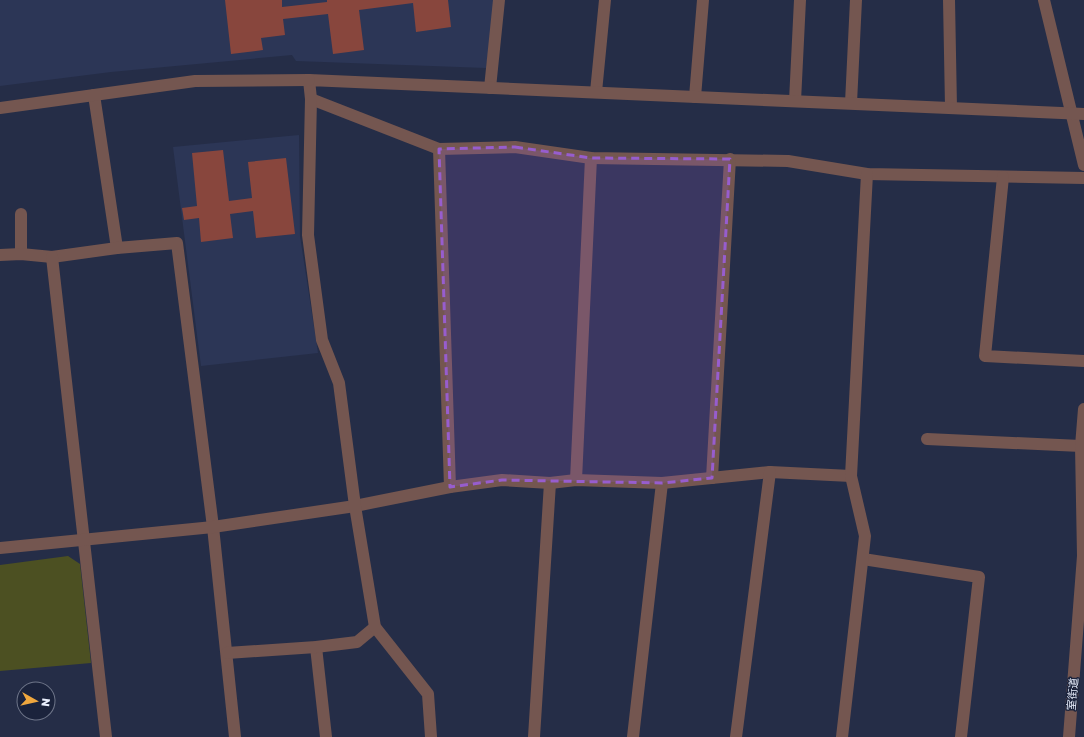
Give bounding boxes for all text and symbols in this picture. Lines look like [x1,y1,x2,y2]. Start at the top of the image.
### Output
street label: 室街道 [1064,677,1080,711]
north arrow [16,681,56,721]
text: N [39,697,53,708]

